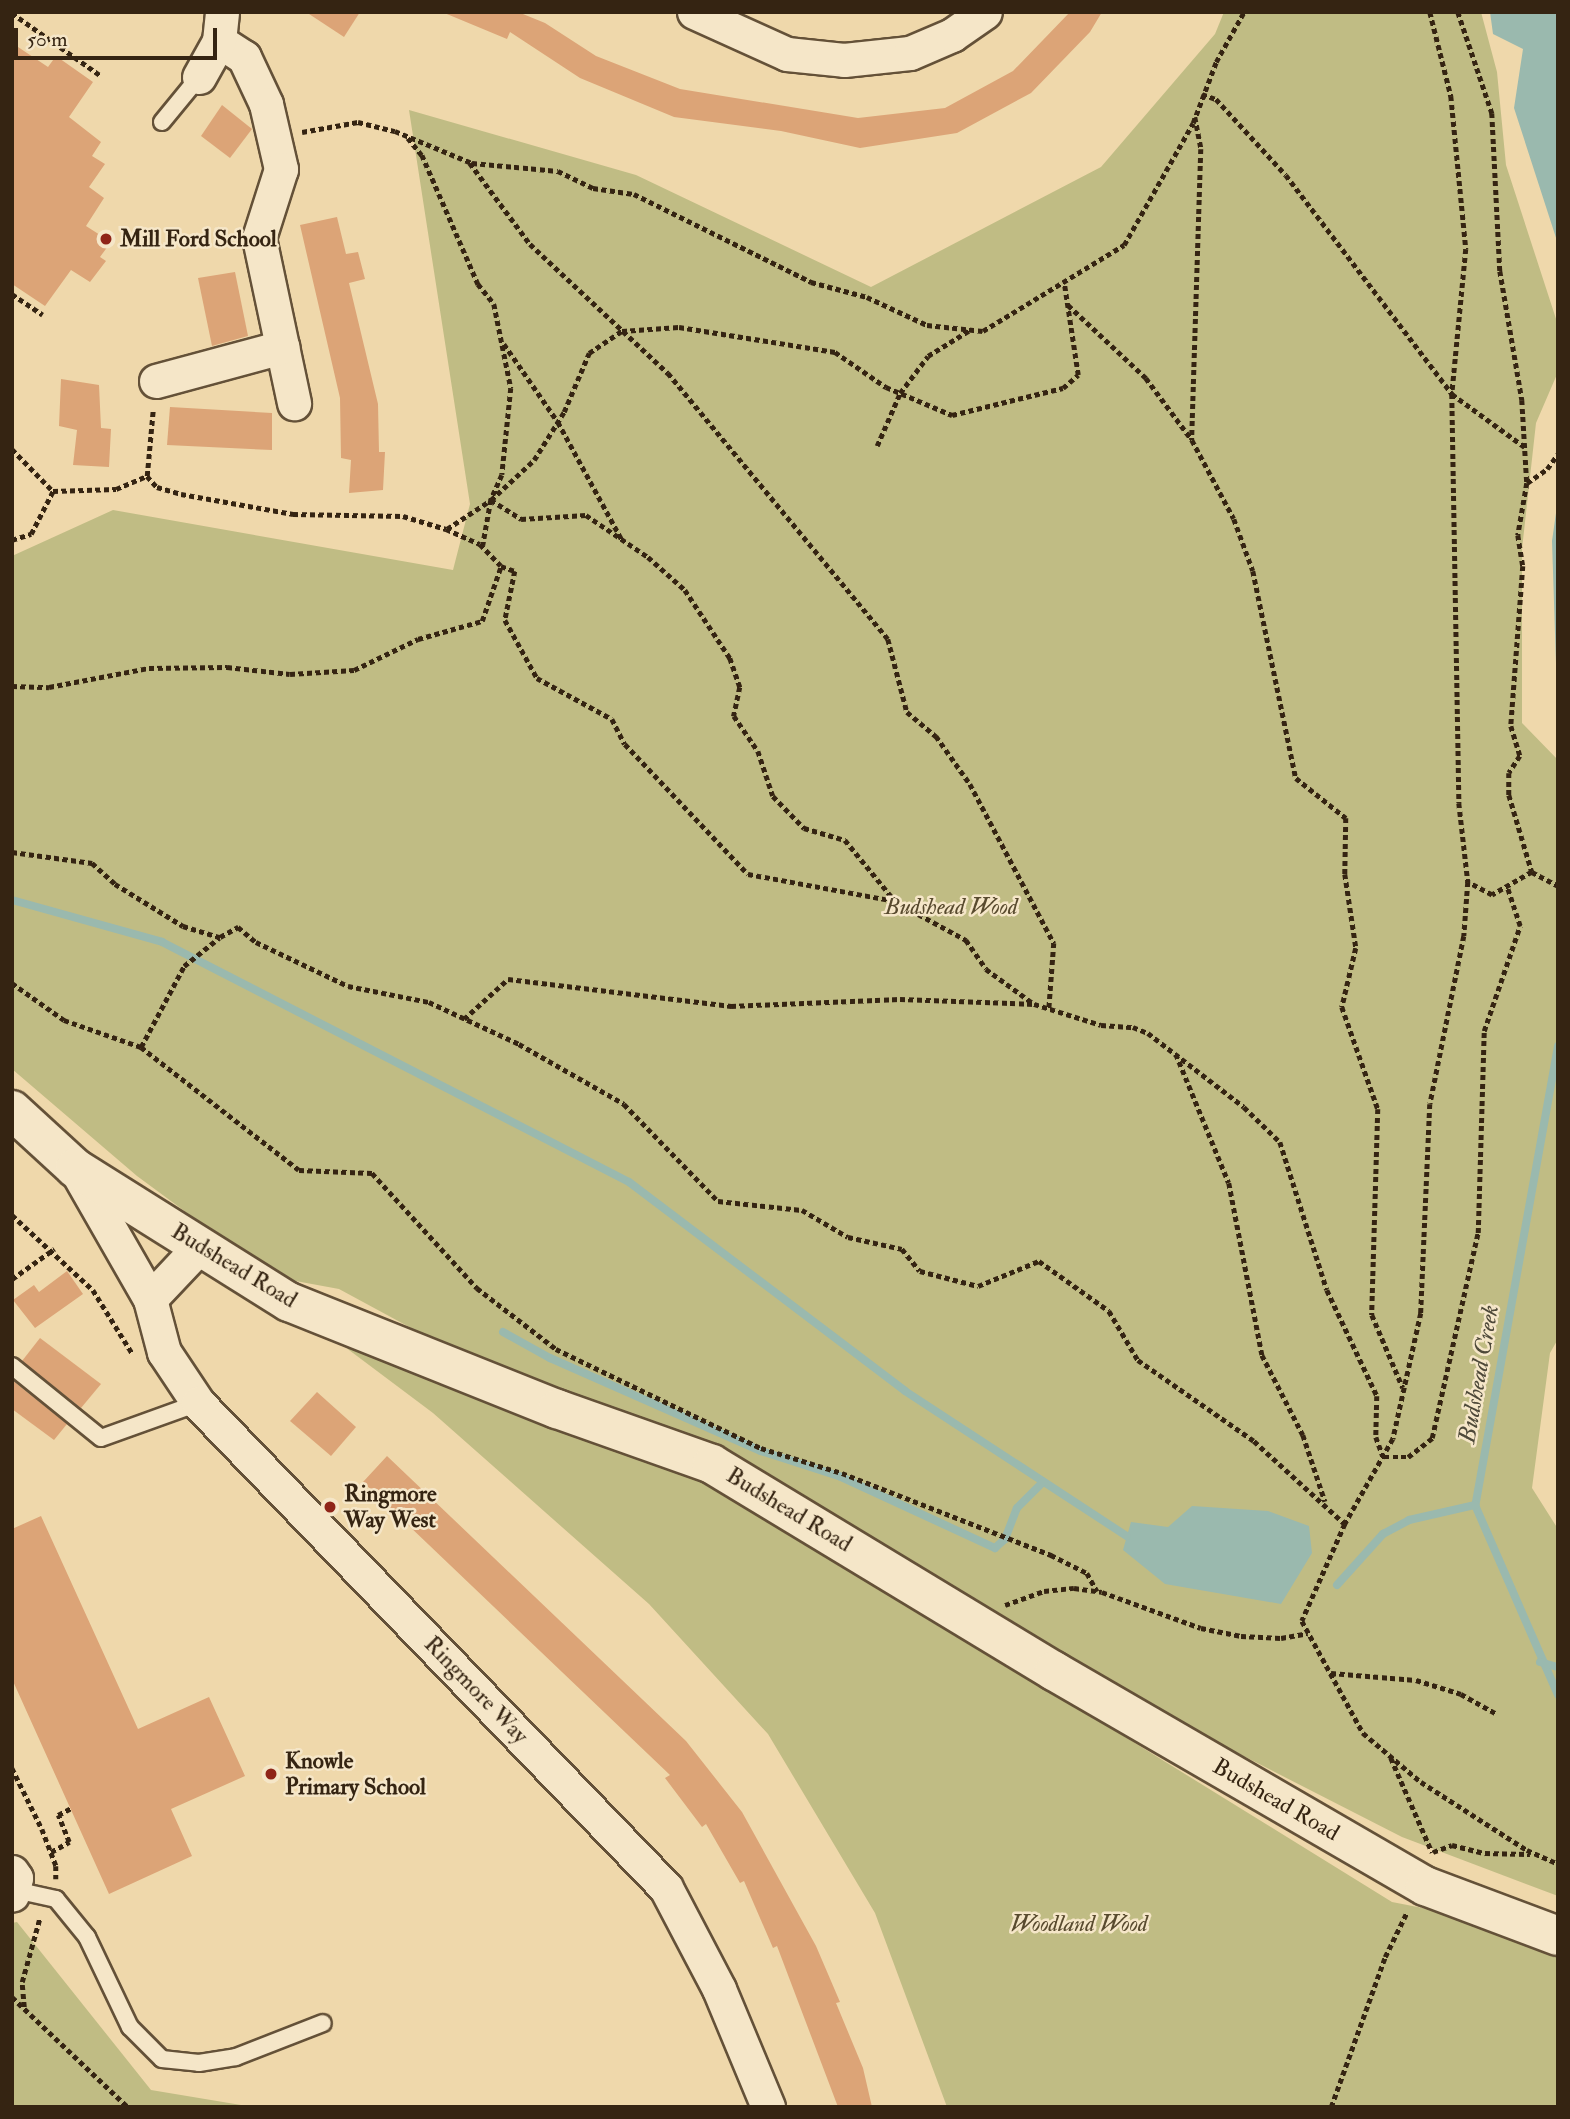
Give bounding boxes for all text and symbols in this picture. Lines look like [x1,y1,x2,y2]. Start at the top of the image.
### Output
scale bar [18,14,220,58]
text: 50 m [27,26,68,53]
place label: Mill Ford School [120,225,277,253]
marker: Mill Ford School [98,231,114,247]
park label: Budshead Wood [884,893,1018,921]
street label: Budshead Road [166,1218,302,1314]
water label: Budshead Creek [1453,1303,1505,1445]
street label: Budshead Road [721,1462,857,1558]
place label: Ringmore Way West [344,1480,437,1534]
marker: Ringmore Way West [322,1499,338,1515]
street label: Ringmore Way [418,1631,534,1749]
place label: Knowle Primary School [285,1747,426,1801]
street label: Budshead Road [1208,1753,1344,1847]
marker: Knowle Primary School [263,1766,279,1782]
park label: Woodland Wood [1010,1910,1148,1938]

